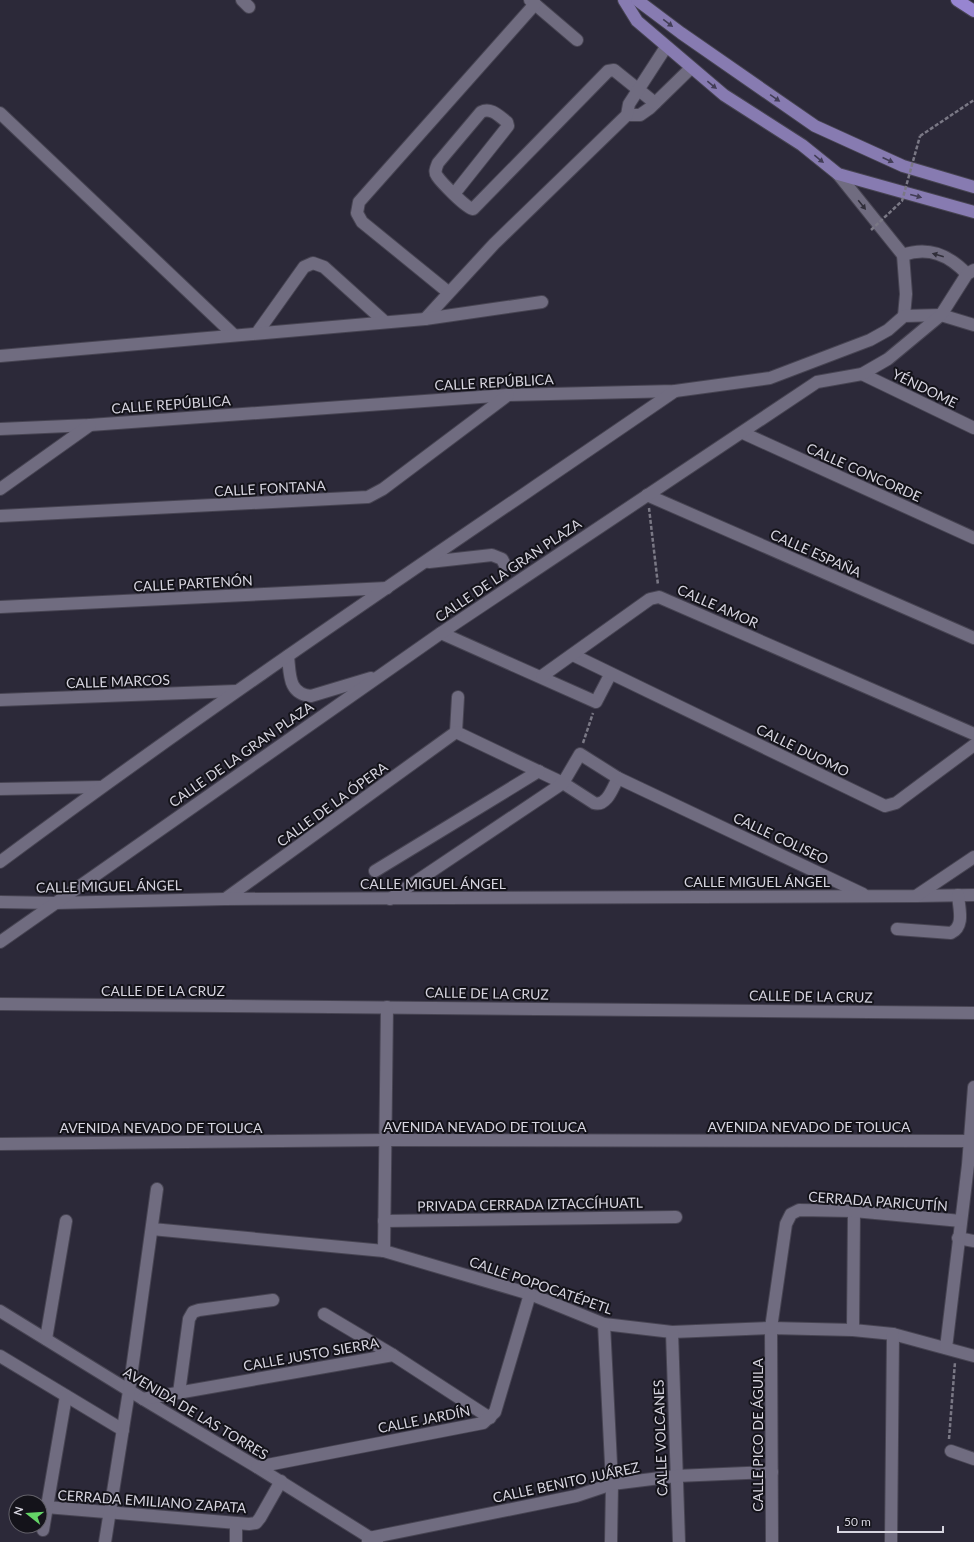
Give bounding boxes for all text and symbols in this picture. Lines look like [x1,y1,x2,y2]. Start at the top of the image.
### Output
one-way arrow [663,19,674,28]
one-way arrow [707,80,717,89]
one-way arrow [769,94,780,102]
one-way arrow [813,154,824,163]
one-way arrow [883,157,894,163]
one-way arrow [910,193,922,199]
one-way arrow [858,200,866,210]
one-way arrow [931,251,944,257]
street label: YÉNDOME [890,365,960,411]
street label: CALLE REPÚBLICA [434,370,555,394]
street label: CALLE REPÚBLICA [111,391,232,417]
street label: CALLE CONCORDE [804,439,924,505]
street label: CALLE FONTANA [214,477,327,499]
street label: CALLE DE LA GRAN PLAZA [432,514,585,625]
street label: CALLE ESPAÑA [768,525,865,581]
street label: CALLE PARTENÓN [133,571,253,595]
street label: CALLE AMOR [675,581,761,632]
street label: CALLE MARCOS [66,671,170,691]
street label: CALLE DE LA GRAN PLAZA [165,697,317,810]
street label: CALLE DUOMO [754,720,852,780]
street label: CALLE DE LA ÓPERA [273,758,391,850]
street label: CALLE COLISEO [731,809,831,867]
street label: CALLE MIGUEL ÁNGEL [684,873,830,890]
street label: CALLE MIGUEL ÁNGEL [360,875,506,892]
street label: CALLE MIGUEL ÁNGEL [36,876,182,896]
street label: CALLE DE LA CRUZ [101,982,225,999]
street label: CALLE DE LA CRUZ [425,983,549,1003]
street label: CALLE DE LA CRUZ [749,986,873,1006]
street label: AVENIDA NEVADO DE TOLUCA [383,1118,587,1135]
street label: AVENIDA NEVADO DE TOLUCA [707,1118,911,1135]
street label: AVENIDA NEVADO DE TOLUCA [59,1119,263,1136]
street label: CERRADA PARICUTÍN [808,1188,948,1214]
street label: PRIVADA CERRADA IZTACCÍHUATL [417,1194,643,1214]
street label: CALLE POPOCATÉPETL [467,1253,615,1317]
street label: CALLE JUSTO SIERRA [242,1334,381,1374]
street label: CALLE PICO DE ÁGUILA [749,1358,766,1512]
street label: AVENIDA DE LAS TORRES [121,1363,271,1463]
street label: CALLE VOLCANES [649,1379,671,1497]
street label: CALLE JARDÍN [376,1402,472,1436]
street label: CALLE BENITO JUÁREZ [491,1458,641,1506]
street label: CERRADA EMILIANO ZAPATA [57,1486,248,1516]
north arrow [8,1494,48,1534]
text: N [11,1505,25,1517]
scale bar [838,1508,943,1534]
text: 50 m [844,1514,871,1529]

